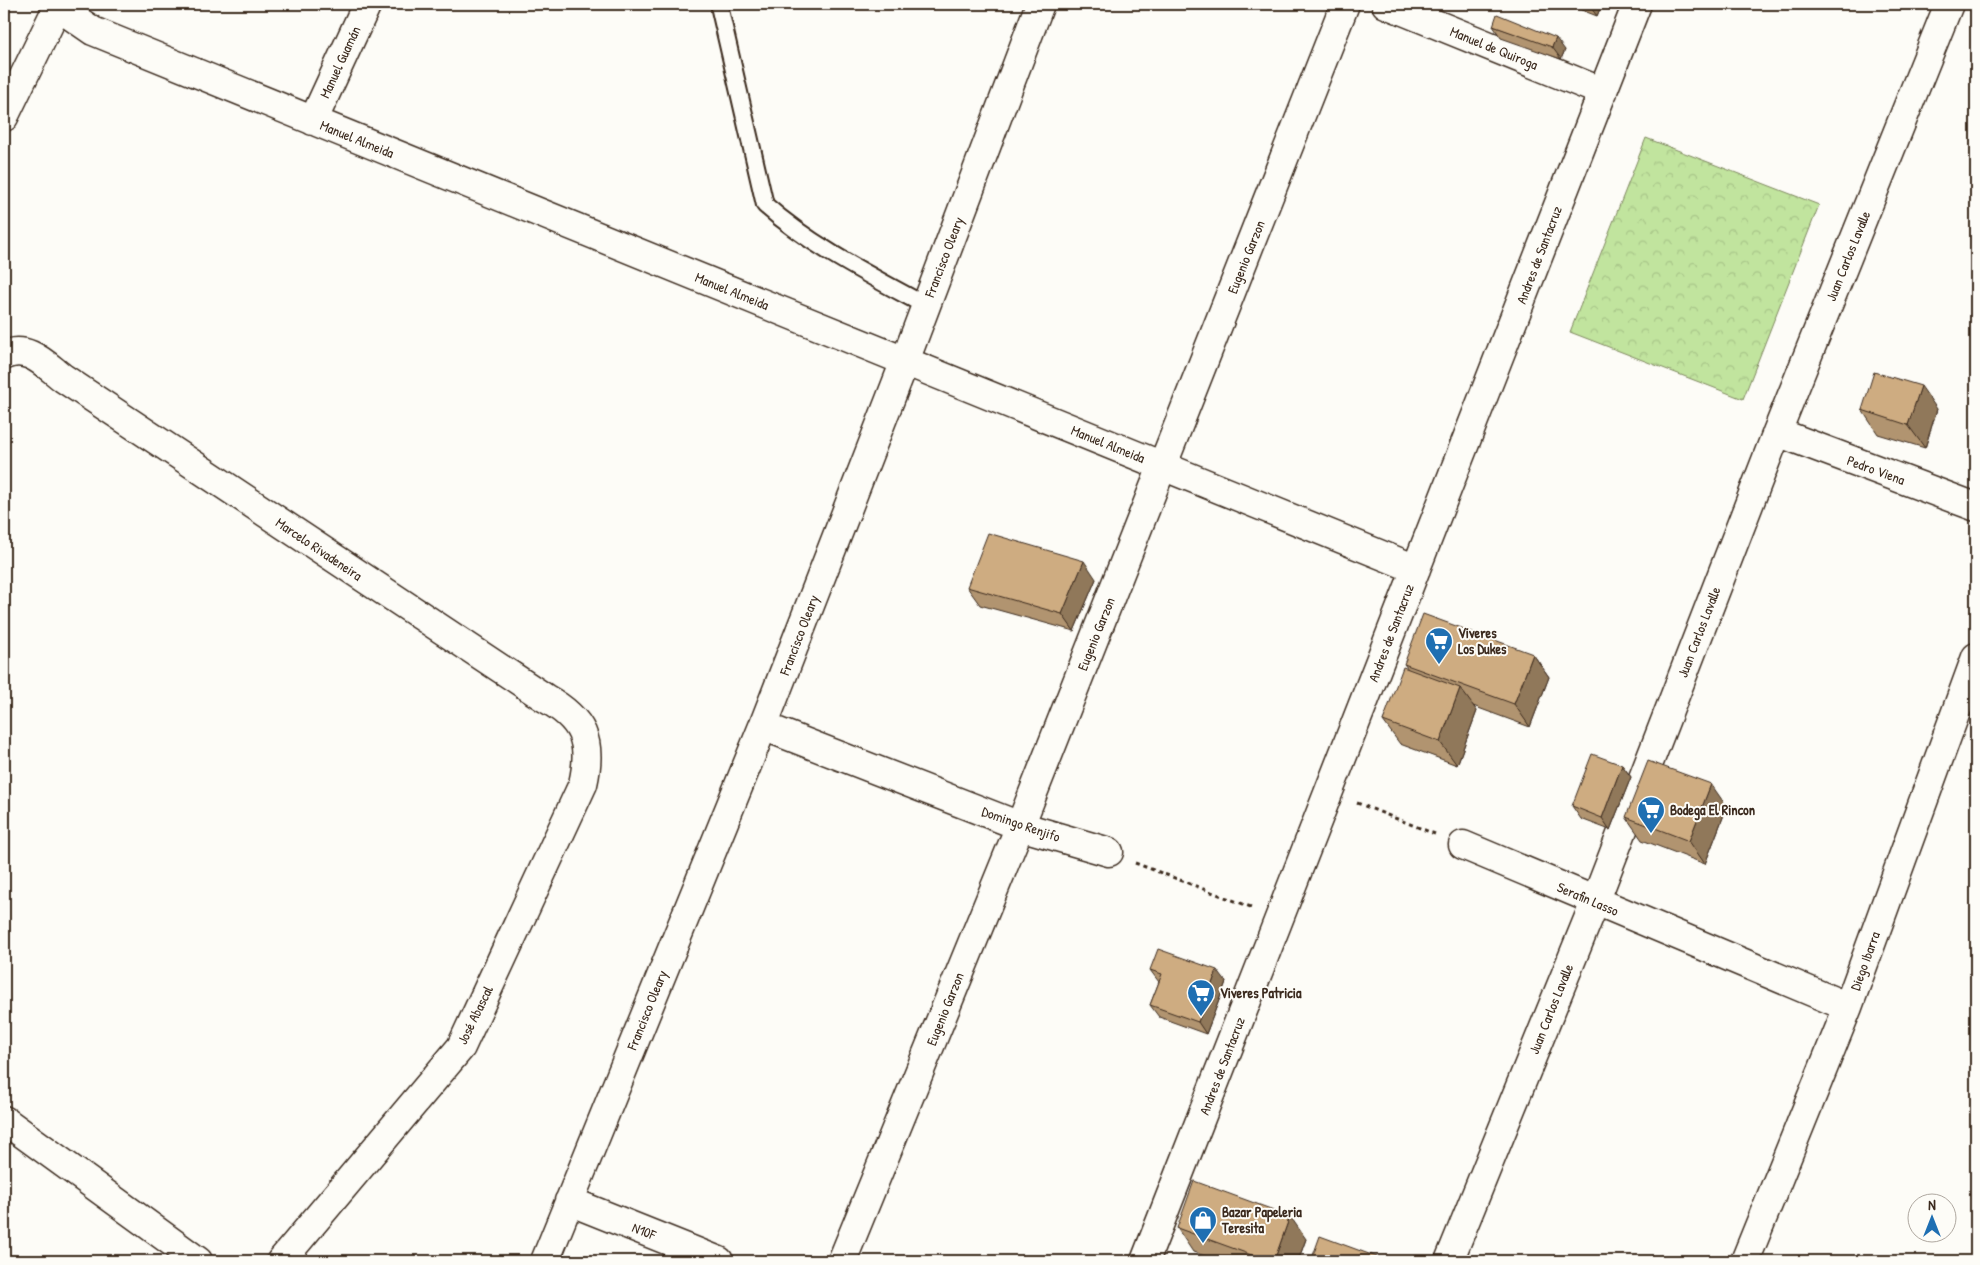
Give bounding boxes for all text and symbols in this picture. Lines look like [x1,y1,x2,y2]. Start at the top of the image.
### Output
street label: Manuel de Quiroga [1447,21,1541,75]
street label: Manuel Guamán [315,23,365,101]
street label: Manuel Almeida [317,115,397,162]
street label: Andres de Santacruz [1511,203,1566,306]
street label: Juan Carlos Lavalle [1821,207,1874,304]
street label: Francisco Oleary [919,214,969,301]
street label: Eugenio Garzon [1222,217,1270,297]
street label: Manuel Almeida [692,267,772,314]
street label: Manuel Almeida [1068,420,1148,467]
street label: Pedro Viena [1845,450,1908,489]
street label: Marcelo Rivadeneira [272,513,367,585]
street label: Andres de Santacruz [1363,581,1418,684]
street label: Juan Carlos Lavalle [1673,583,1725,680]
street label: Francisco Oleary [774,592,824,679]
street label: Eugenio Garzon [1072,594,1120,674]
place label: Viveres Los Dukes [1458,623,1507,658]
supermarket icon: Viveres Los Dukes [1424,626,1454,665]
supermarket icon: Bodega El Rincon [1636,795,1666,834]
place label: Bodega El Rincon [1670,800,1755,821]
street label: Domingo Renjifo [979,801,1063,847]
street label: Serafin Lasso [1554,877,1622,920]
street label: Diego Ibarra [1845,928,1885,993]
street label: Juan Carlos Lavalle [1524,960,1577,1057]
street label: Francisco Oleary [622,967,672,1054]
street label: Eugenio Garzon [921,969,969,1049]
supermarket icon: Viveres Patricia [1186,978,1216,1017]
street label: José Abascal [452,982,497,1047]
place label: Viveres Patricia [1220,983,1302,1002]
street label: Andres de Santacruz [1194,1014,1249,1117]
north arrow [1908,1192,1958,1242]
text: N [1928,1195,1936,1214]
place label: Bazar Papeleria Teresita [1221,1202,1302,1237]
shop icon: Bazar Papeleria Teresita [1188,1205,1218,1244]
street label: N10F [629,1217,660,1244]

